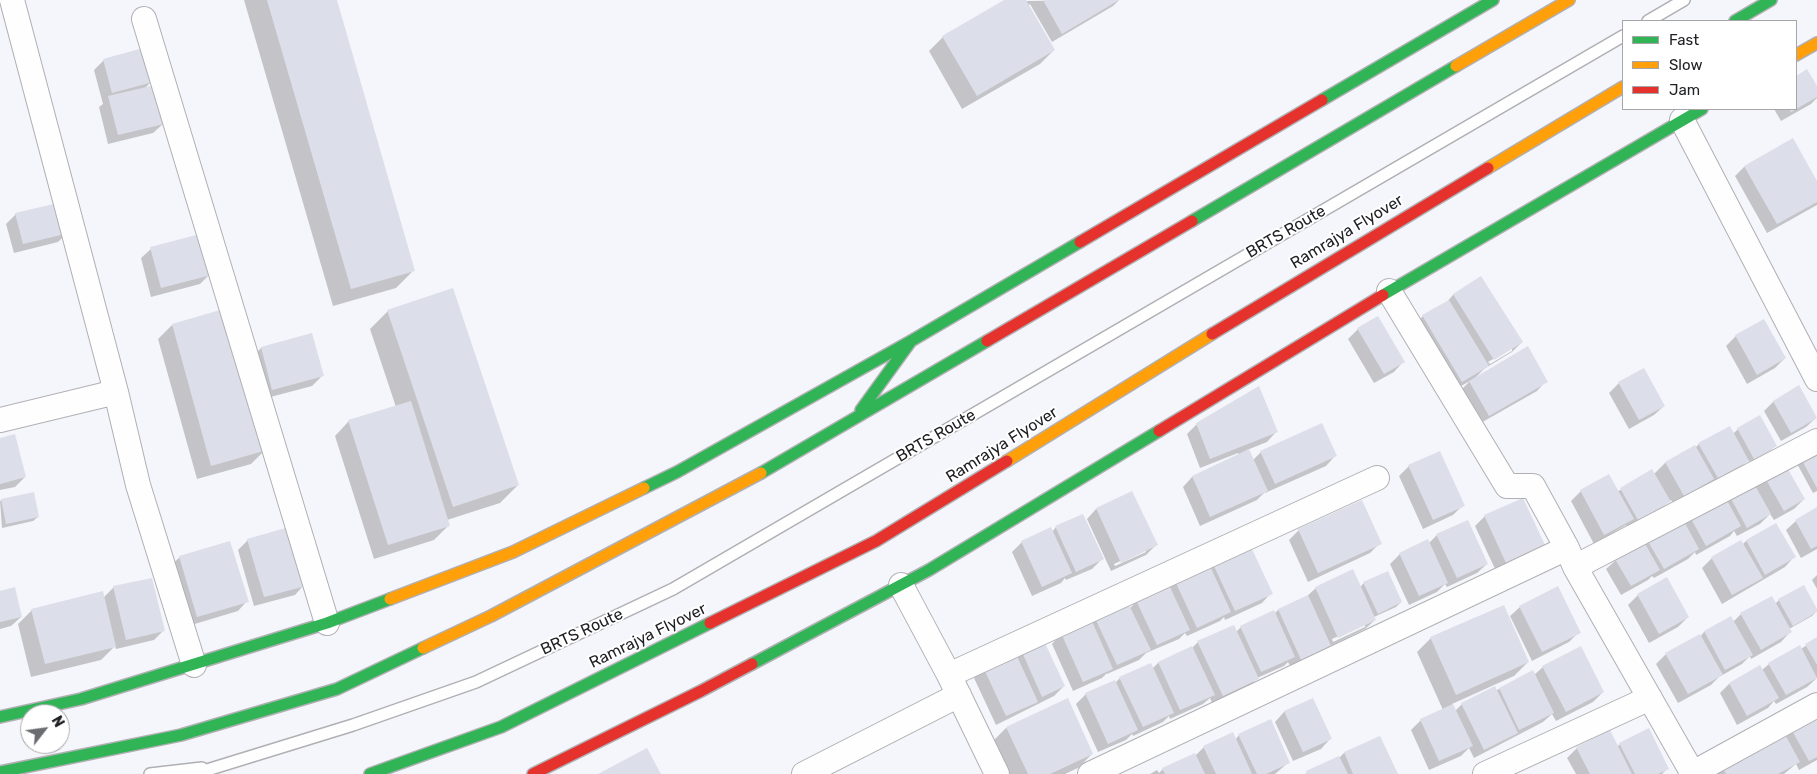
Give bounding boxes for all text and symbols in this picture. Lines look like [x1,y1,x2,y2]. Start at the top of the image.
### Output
legend [1622,20,1797,110]
text: Fast [1669,31,1699,49]
text: Slow [1669,56,1702,74]
text: Jam [1669,81,1700,99]
street label: Ramrajya Flyover [1287,191,1407,273]
street label: BRTS Route [1243,202,1329,262]
street label: Ramrajya Flyover [943,403,1061,487]
street label: BRTS Route [893,406,979,466]
street label: Ramrajya Flyover [586,599,710,673]
street label: BRTS Route [538,605,626,659]
north arrow [20,704,70,754]
text: N [48,713,67,730]

